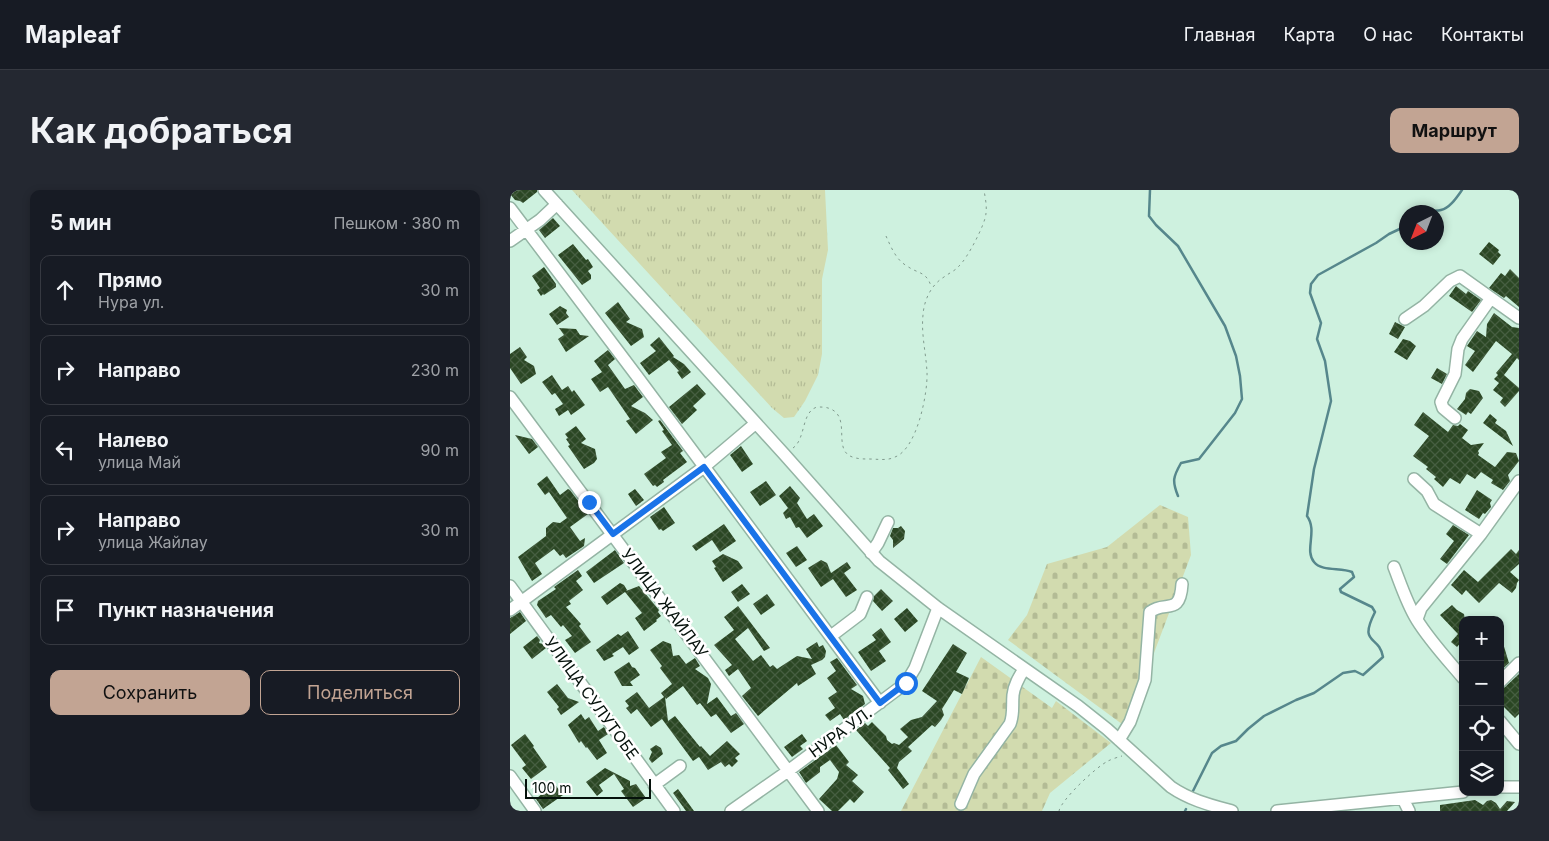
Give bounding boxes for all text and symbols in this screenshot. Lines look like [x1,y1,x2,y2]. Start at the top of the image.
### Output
text: Mapleaf [25,20,121,49]
text: Главная [1184,24,1255,45]
text: Карта [1283,24,1335,45]
text: О нас [1363,24,1413,45]
text: Контакты [1441,24,1524,45]
button: Маршрут [1390,108,1519,153]
text: Как добраться [30,109,293,151]
north arrow [1399,205,1444,250]
text: 5 мин [50,210,112,235]
text: Пешком · 380 m [333,213,460,233]
text: Прямо [98,269,162,292]
icon: ahead [51,276,79,304]
text: 30 m [421,280,459,300]
text: Нура ул. [98,292,164,312]
icon: right [51,356,79,384]
text: Направо [98,359,181,382]
text: 230 m [411,360,459,380]
text: Налево [98,429,169,452]
icon: left [51,436,79,464]
text: 90 m [420,440,459,460]
text: улица Май [98,452,181,472]
route end [578,491,601,514]
text: Направо [98,509,181,532]
icon: right [51,516,79,544]
text: 30 m [421,520,459,540]
text: улица Жайлау [98,532,208,552]
street label: УЛИЦА ЖАЙЛАУ [617,544,713,662]
icon: arrive [51,596,79,624]
text: Пункт назначения [98,599,274,622]
map controls [1459,616,1504,796]
button: + [1459,616,1504,661]
street label: УЛИЦА СУЛУТОБЕ [541,633,643,763]
button: − [1459,661,1504,706]
button: Сохранить [50,670,250,715]
button: Поделиться [260,670,460,715]
route start [895,672,918,695]
street label: НУРА УЛ. [805,702,875,762]
button: locate [1459,706,1504,751]
button: layers [1459,751,1504,796]
scale bar [525,776,651,799]
text: 100 m [532,779,572,796]

